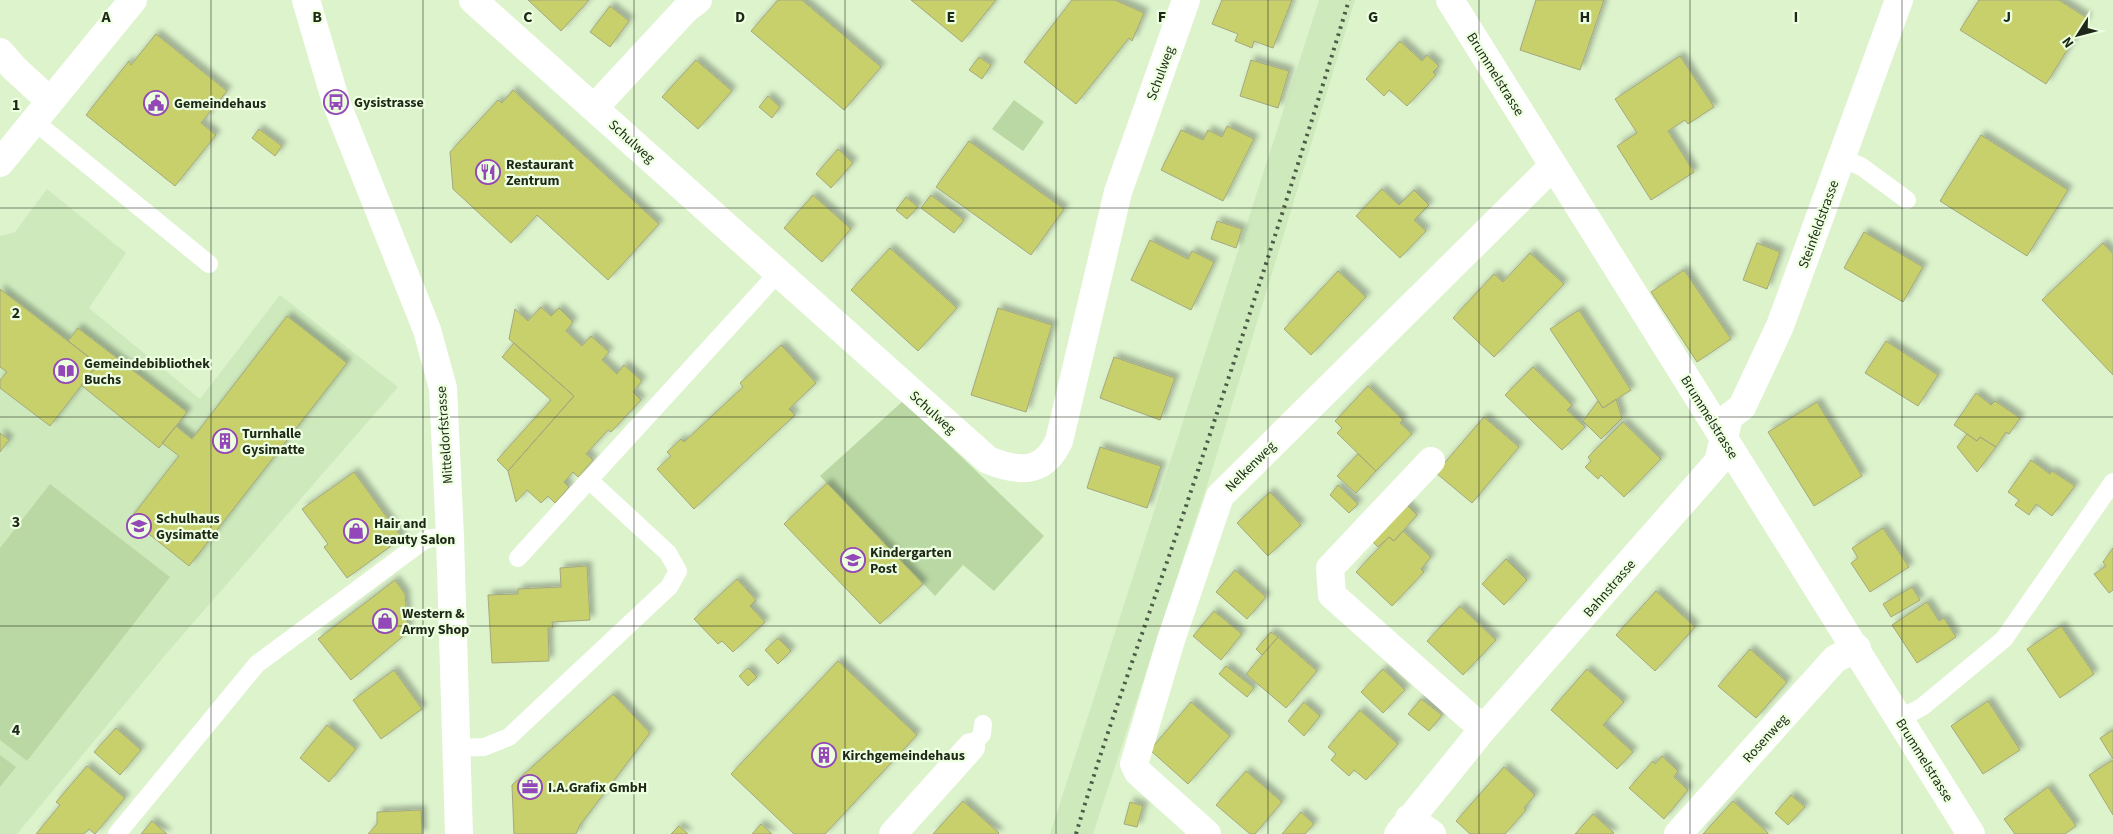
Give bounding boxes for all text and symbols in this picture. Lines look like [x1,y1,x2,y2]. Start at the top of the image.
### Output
text: A [100,6,111,28]
text: B [312,6,322,28]
text: C [523,6,533,28]
text: D [735,6,745,28]
text: E [947,6,955,28]
text: F [1158,6,1166,28]
text: G [1368,6,1378,28]
text: H [1580,6,1590,28]
text: I [1794,6,1798,28]
text: J [2003,6,2011,28]
north arrow [2053,10,2103,60]
street label: Brummelstrasse [1461,29,1529,120]
text: N [2057,32,2079,52]
street label: Schulweg [1142,43,1180,103]
bus stop icon: Gysistrasse [323,89,349,115]
public building icon: Gemeindehaus [143,90,169,116]
place label: Gysistrasse [354,93,424,113]
text: 1 [12,94,20,116]
place label: Gemeindehaus [174,94,266,114]
street label: Schulweg [604,115,659,168]
place label: Restaurant Zentrum [506,155,575,191]
restaurant icon: Restaurant Zentrum [475,159,501,185]
street label: Steinfeldstrasse [1794,177,1844,271]
text: 2 [12,302,20,324]
place label: Gemeindebibliothek Buchs [84,354,210,390]
library icon: Gemeindebibliothek Buchs [53,358,79,384]
street label: Brummelstrasse [1675,372,1743,463]
street label: Mitteldorfstrasse [432,385,458,484]
street label: Schulweg [905,386,960,439]
place label: Turnhalle Gysimatte [242,424,305,460]
building icon: Turnhalle Gysimatte [212,428,238,454]
street label: Nelkenweg [1221,437,1281,497]
place label: Schulhaus Gysimatte [156,509,220,545]
text: 3 [12,511,20,533]
school or university icon: Schulhaus Gysimatte [126,513,152,539]
place label: Hair and Beauty Salon [374,514,455,550]
shop icon: Hair and Beauty Salon [343,518,369,544]
place label: Kindergarten Post [870,543,952,579]
school or university icon: Kindergarten Post [840,547,866,573]
street label: Bahnstrasse [1579,555,1641,622]
place label: Western & Army Shop [401,604,469,640]
shop icon: Western & Army Shop [372,608,398,634]
street label: Rosenweg [1738,710,1793,768]
street label: Brummelstrasse [1890,715,1958,806]
text: 4 [12,719,21,741]
building icon: Kirchgemeindehaus [811,742,837,768]
place label: Kirchgemeindehaus [842,746,965,766]
office icon: I.A.Grafix GmbH [517,774,543,800]
place label: I.A.Grafix GmbH [548,778,647,798]

